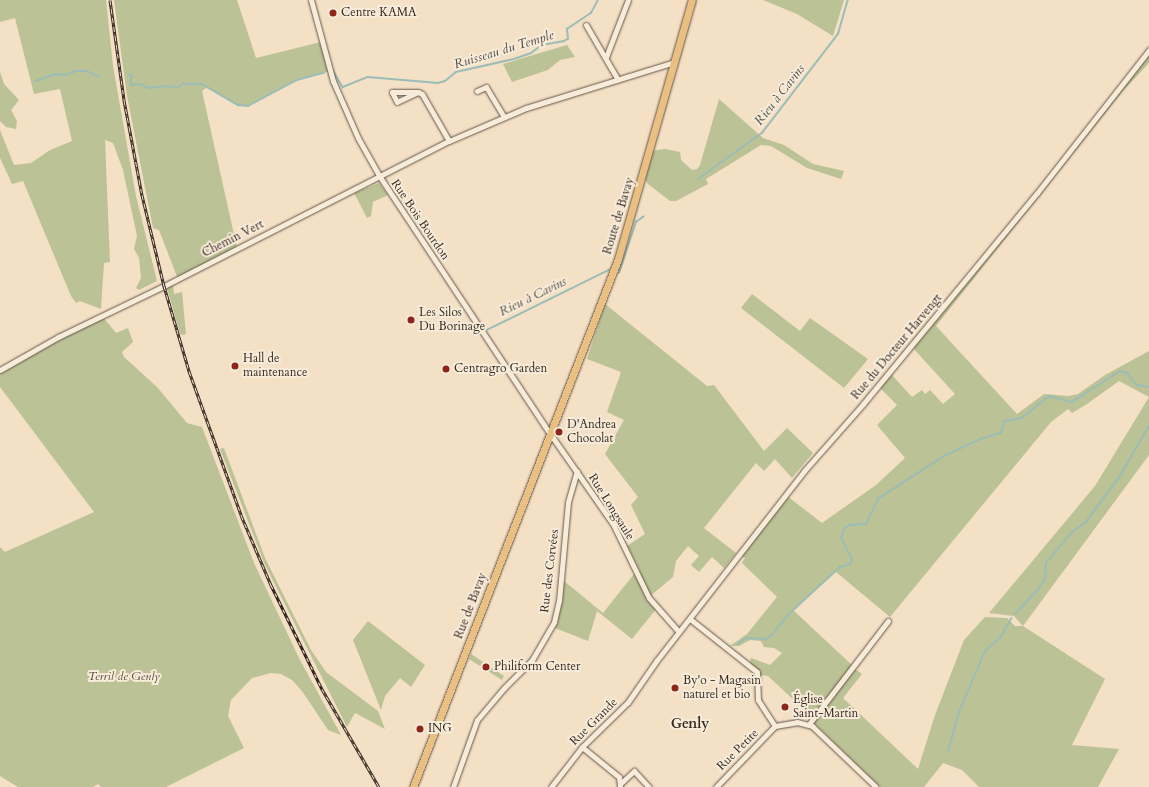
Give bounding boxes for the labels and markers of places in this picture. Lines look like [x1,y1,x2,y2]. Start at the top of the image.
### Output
place label: Centre KAMA [341,6,417,20]
marker: Centre KAMA [328,8,338,18]
place label: Les Silos Du Borinage [419,306,485,334]
marker: Les Silos Du Borinage [406,315,416,325]
place label: Hall de maintenance [243,352,308,380]
marker: Hall de maintenance [230,361,240,371]
place label: Centragro Garden [454,362,547,376]
marker: Centragro Garden [441,364,451,374]
place label: D'Andrea Chocolat [567,418,616,446]
marker: D'Andrea Chocolat [554,427,564,437]
place label: Philiform Center [494,660,580,674]
marker: Philiform Center [481,662,491,672]
place label: By'o - Magasin naturel et bio [683,674,761,702]
marker: By'o - Magasin naturel et bio [670,683,680,693]
place label: Église Saint-Martin [793,693,858,721]
marker: Église Saint-Martin [780,702,790,712]
place label: ING [428,722,452,736]
marker: ING [415,724,425,734]

